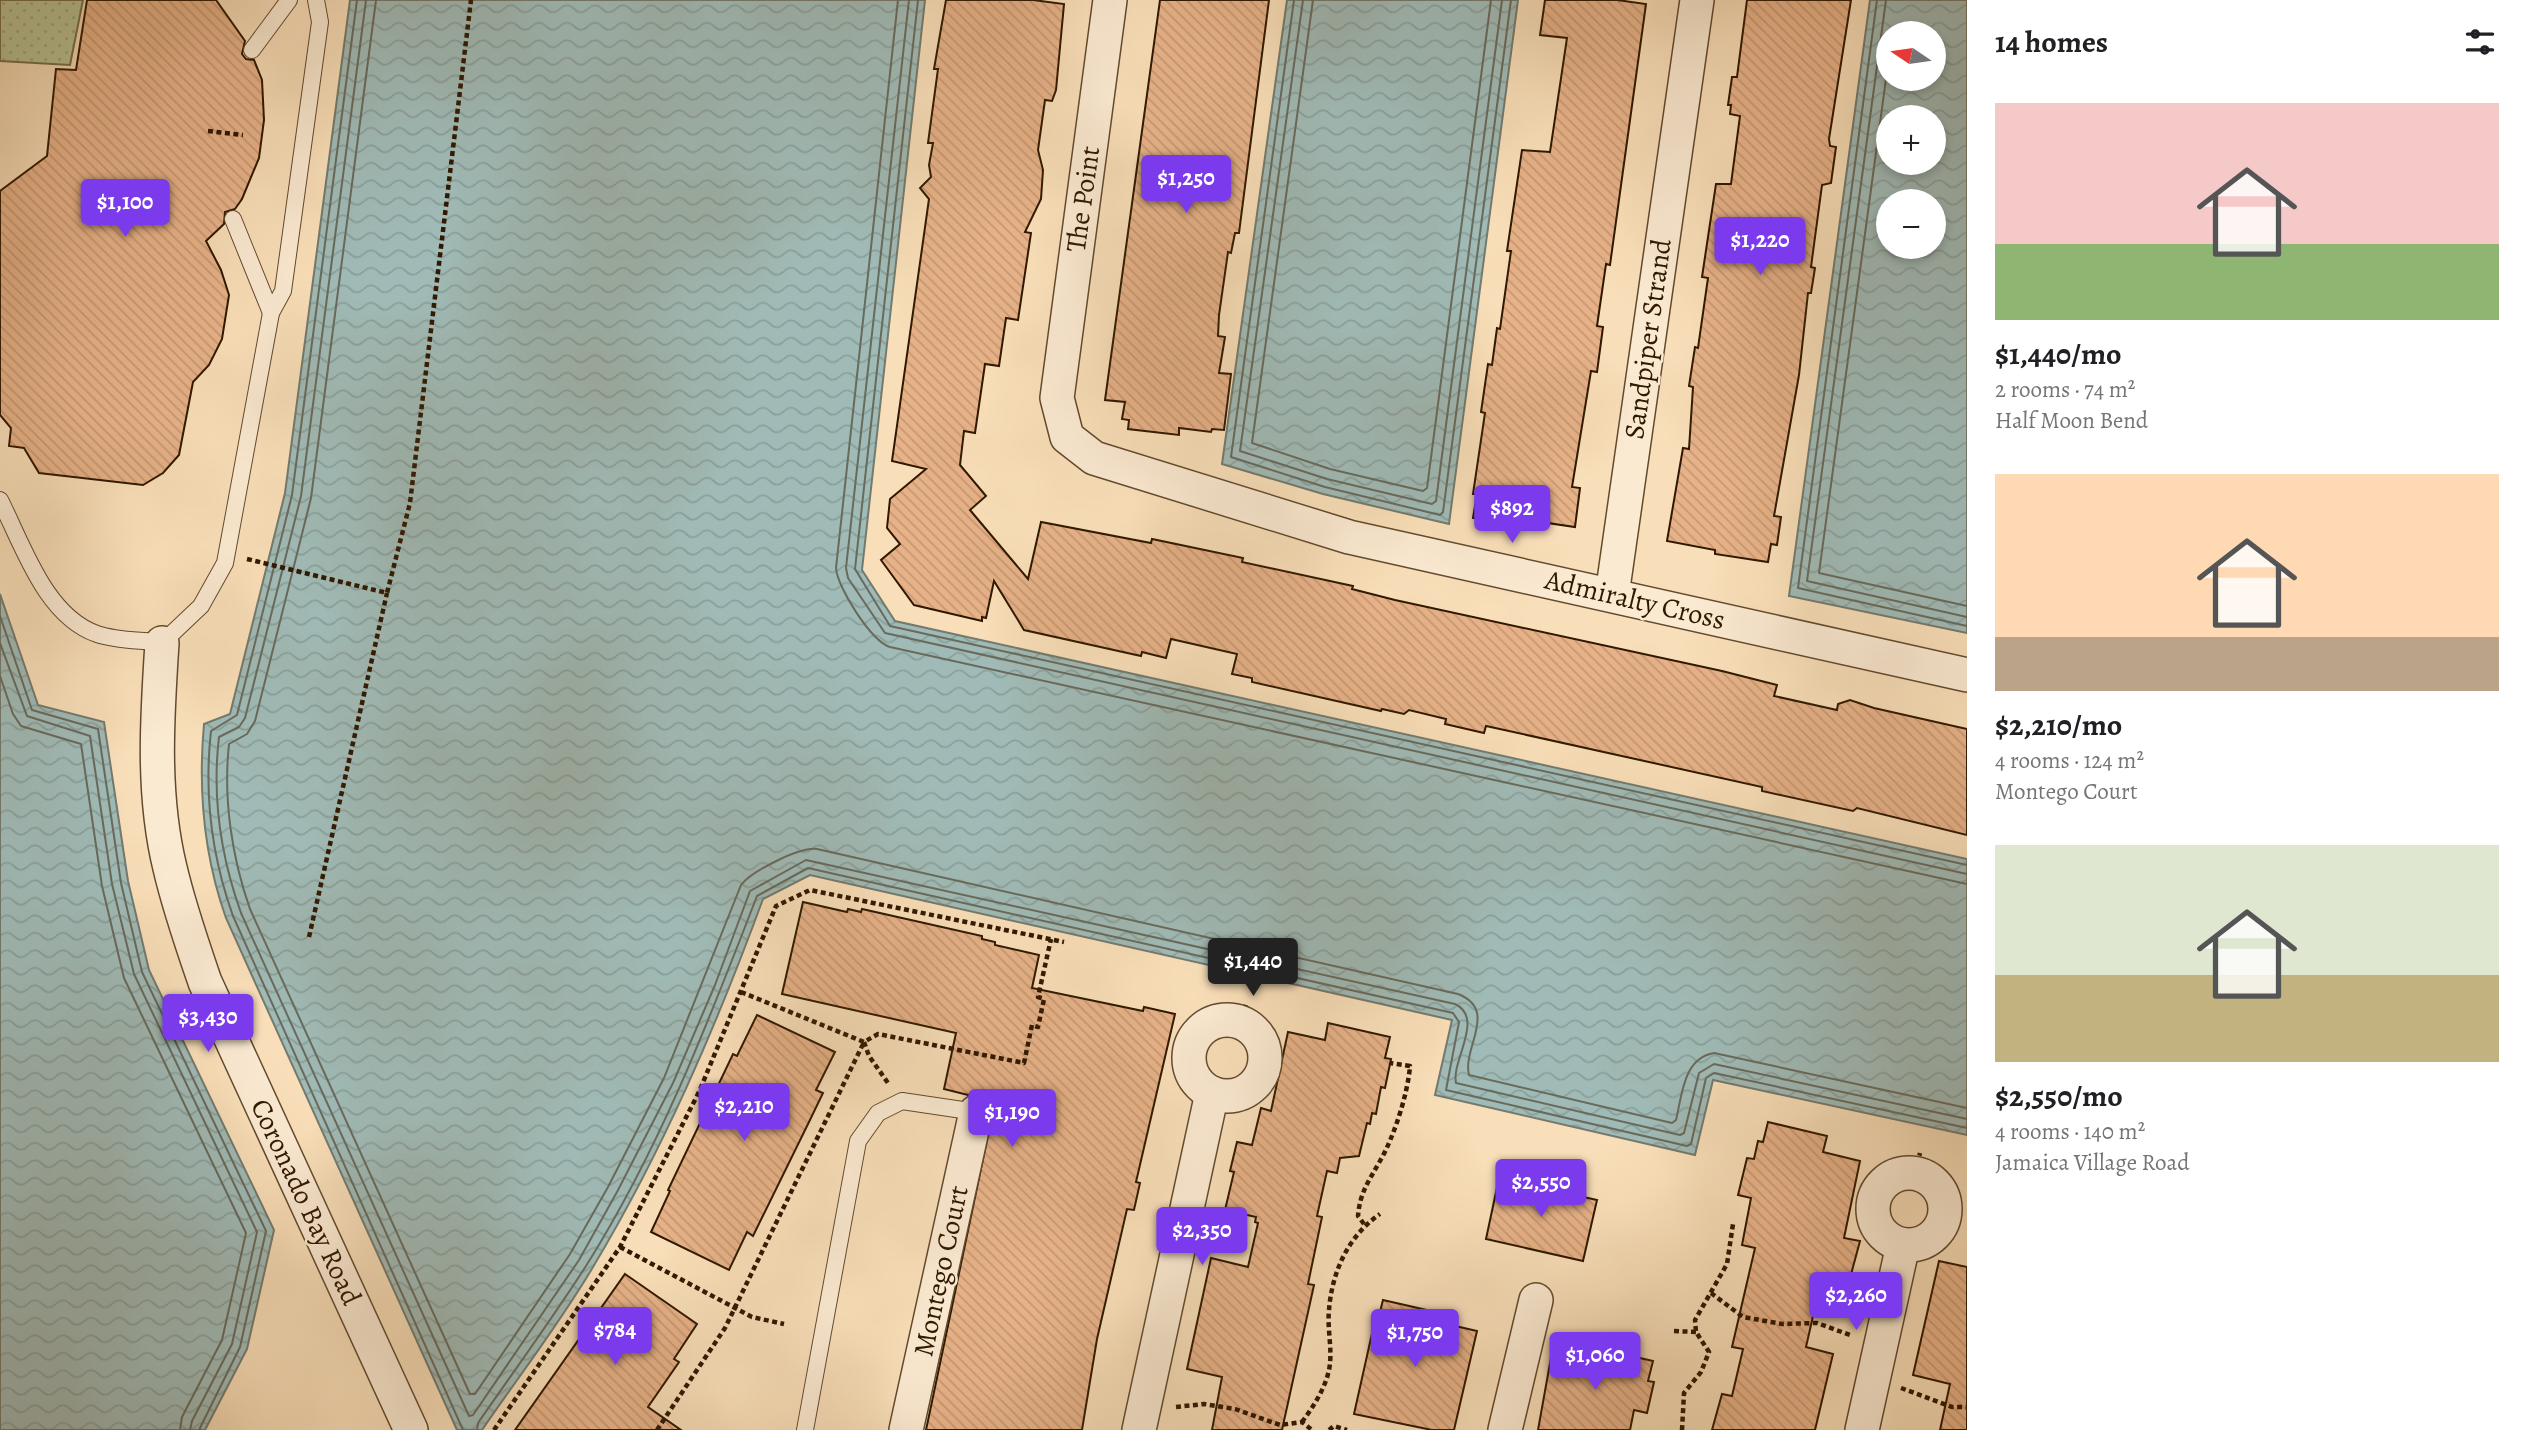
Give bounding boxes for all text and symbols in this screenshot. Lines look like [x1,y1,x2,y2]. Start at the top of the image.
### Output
north arrow [1876,21,1946,91]
map controls [1876,21,1946,259]
text: 14 homes [1995,22,2108,62]
icon: filters [2461,23,2499,61]
button: + [1876,105,1946,175]
street label: The Point [1057,144,1109,254]
icon: home [2184,149,2310,275]
pin: $1,250 [1129,156,1243,215]
text: $1,250 [1157,162,1215,193]
pin: $1,100 [68,180,182,239]
text: $1,100 [97,186,153,217]
button: − [1876,189,1946,259]
pin: $1,220 [1703,218,1817,277]
text: $1,220 [1731,224,1789,255]
street label: Sandpiper Strand [1615,235,1681,442]
text: $1,440/mo [1995,334,2122,374]
text: 2 rooms · 74 m² [1995,374,2135,405]
text: Half Moon Bend [1995,405,2148,436]
pin: $892 [1471,486,1553,545]
text: $892 [1490,492,1534,523]
icon: home [2184,520,2310,646]
street label: Admiralty Cross [1540,561,1729,639]
text: $2,210/mo [1995,705,2122,745]
text: 4 rooms · 124 m² [1995,745,2144,776]
text: Montego Court [1995,776,2138,807]
icon: home [2184,891,2310,1017]
pin: $1,440 [1196,939,1310,998]
text: $1,440 [1224,945,1282,976]
pin: $3,430 [151,995,265,1054]
text: $3,430 [178,1001,238,1032]
text: $2,550/mo [1995,1076,2123,1116]
pin: $2,210 [687,1084,801,1143]
text: $2,210 [715,1090,773,1121]
pin: $1,190 [955,1090,1069,1149]
street label: Coronado Bay Road [241,1093,371,1312]
text: $1,190 [984,1096,1040,1127]
text: 4 rooms · 140 m² [1995,1116,2145,1147]
text: Jamaica Village Road [1995,1147,2190,1178]
pin: $2,550 [1484,1160,1598,1219]
text: $2,550 [1511,1166,1571,1197]
street label: Montego Court [904,1182,978,1360]
pin: $2,350 [1145,1208,1259,1267]
text: $2,350 [1172,1214,1232,1245]
pin: $2,260 [1799,1272,1913,1332]
text: $2,260 [1825,1279,1887,1310]
pin: $784 [574,1308,656,1367]
pin: $1,750 [1358,1310,1472,1369]
text: $784 [594,1314,636,1345]
text: $1,750 [1387,1316,1443,1347]
pin: $1,060 [1538,1332,1652,1392]
text: $1,060 [1565,1339,1625,1370]

